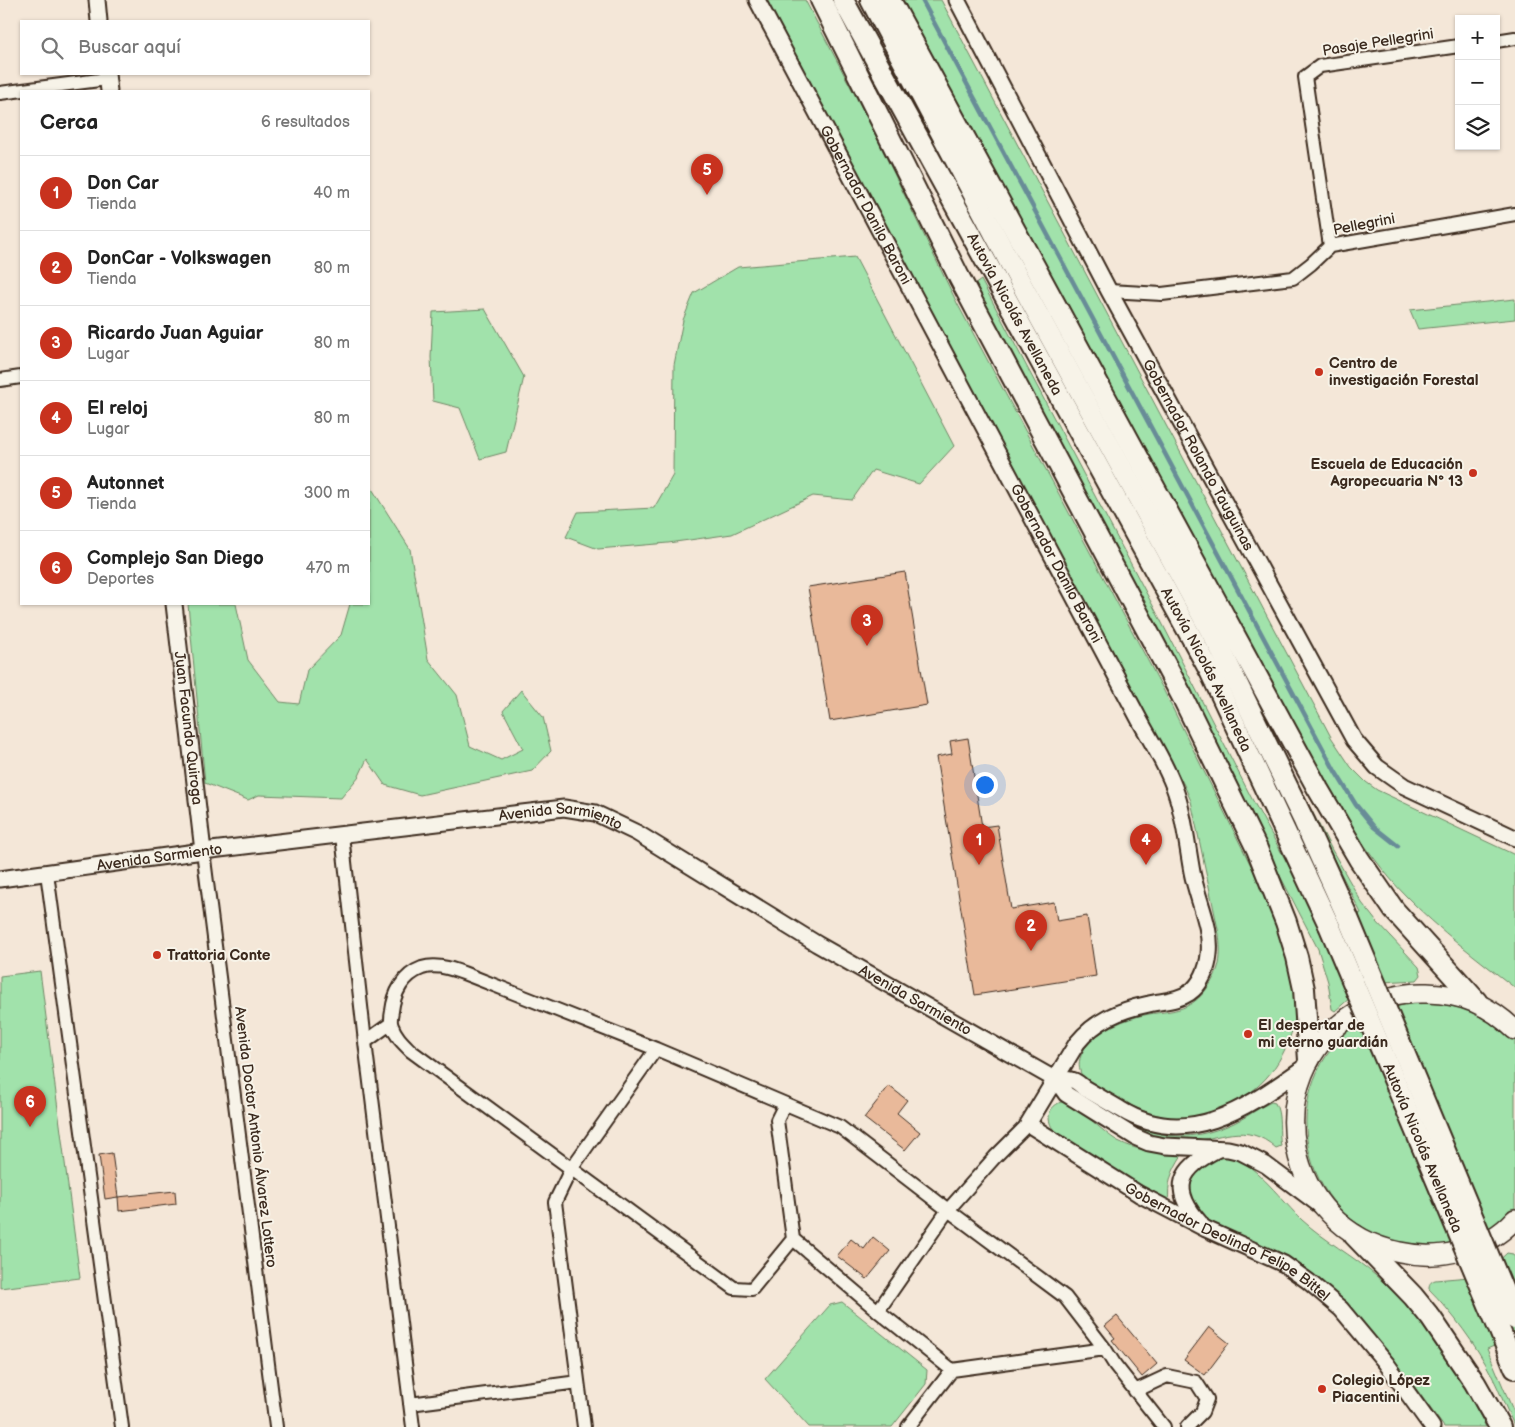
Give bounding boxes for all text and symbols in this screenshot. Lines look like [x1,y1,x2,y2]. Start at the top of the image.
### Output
map controls [1455,15,1500,150]
button: + [1455,15,1500,60]
search box [20,20,370,75]
street label: Pasaje Pellegrini [1321,24,1435,61]
icon: search [38,34,66,62]
text: Buscar aquí [78,36,181,59]
button: − [1455,60,1500,105]
button: layers [1455,105,1500,150]
text: Cerca [40,110,98,135]
text: 6 resultados [261,113,350,132]
street label: Gobernador Danilo Baroni [815,122,915,288]
pin: 5 [691,154,723,195]
text: Don Car [87,172,159,195]
text: 1 [53,184,59,203]
text: 40 m [313,184,350,203]
text: Tienda [87,195,136,214]
street label: Pellegrini [1331,209,1397,240]
street label: Autovía Nicolás Avellaneda [962,230,1066,399]
text: DonCar - Volkswagen [87,247,271,270]
text: 2 [51,259,61,278]
text: 80 m [314,259,350,278]
text: Tienda [87,270,136,289]
text: Ricardo Juan Aguiar [87,322,263,345]
text: 3 [51,334,61,353]
text: 80 m [314,334,350,353]
text: Lugar [87,345,129,364]
place label: Centro de investigación Forestal [1329,354,1479,390]
street label: Gobernador Rolando Tauguinas [1138,356,1258,555]
marker: Centro de investigación Forestal [1313,366,1325,378]
text: El reloj [87,397,148,420]
text: 4 [51,409,61,428]
text: 80 m [314,409,350,428]
text: Lugar [87,420,129,439]
place label: Escuela de Educación Agropecuaria N° 13 [1310,455,1463,491]
marker: Escuela de Educación Agropecuaria N° 13 [1467,467,1479,479]
text: Autonnet [87,472,164,495]
street label: Gobernador Danilo Baroni [1006,481,1106,647]
text: 5 [51,484,61,503]
text: 300 m [304,484,350,503]
text: Tienda [87,495,136,514]
text: Complejo San Diego [87,547,264,570]
text: 6 [51,559,61,578]
text: 470 m [305,559,350,578]
text: Deportes [87,570,154,589]
street label: Autovía Nicolás Avellaneda [1156,584,1256,755]
pin: 3 [851,605,883,646]
street label: Juan Facundo Quiroga [170,650,207,806]
your location [972,772,998,798]
street label: Avenida Sarmiento [498,799,625,835]
pin: 1 [963,824,995,865]
pin: 4 [1130,824,1162,865]
street label: Avenida Sarmiento [96,840,223,876]
pin: 2 [1015,910,1047,951]
place label: Trattoria Conte [167,946,271,965]
marker: Trattoria Conte [151,949,163,961]
street label: Avenida Sarmiento [855,961,975,1040]
street label: Avenida Doctor Antonio Álvarez Lottero [230,1005,281,1269]
place label: El despertar de mi eterno guardián [1258,1016,1388,1052]
marker: El despertar de mi eterno guardián [1242,1028,1254,1040]
street label: Autovía Nicolás Avellaneda [1378,1061,1467,1236]
pin: 6 [14,1086,46,1127]
street label: Gobernador Deolindo Felipe Bittel [1121,1178,1334,1305]
place label: Colegio López Piacentini [1332,1371,1431,1407]
marker: Colegio López Piacentini [1316,1383,1328,1395]

